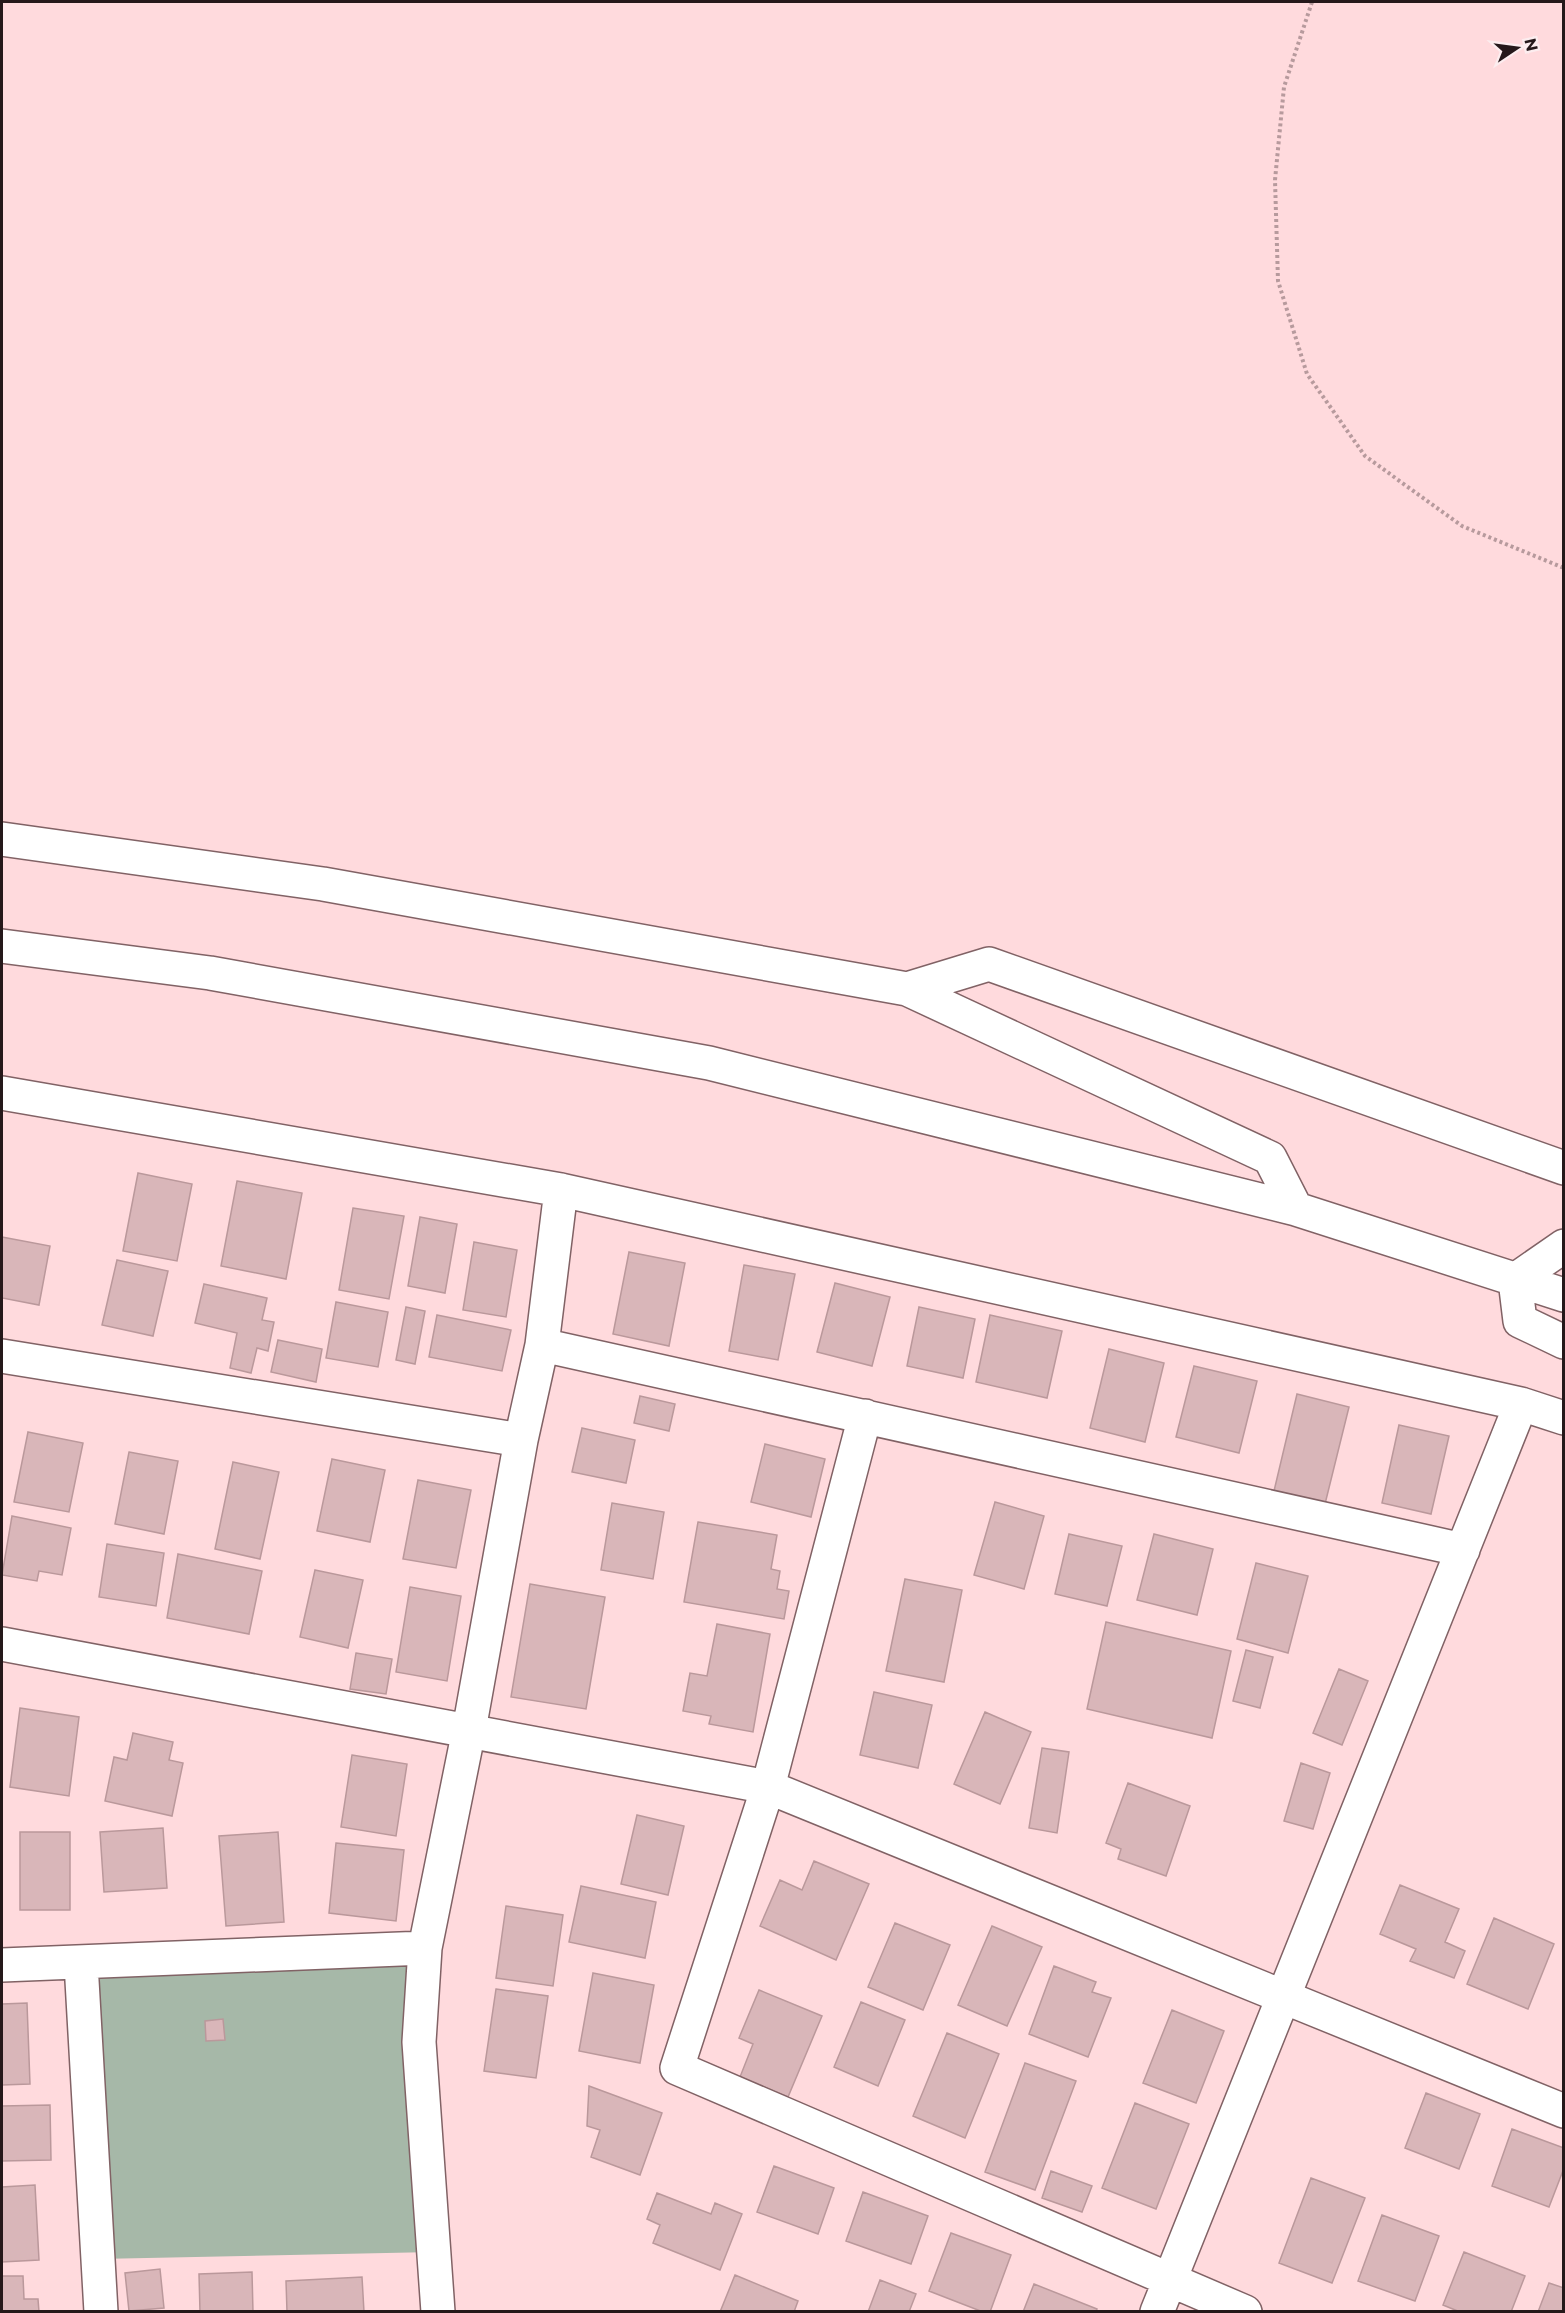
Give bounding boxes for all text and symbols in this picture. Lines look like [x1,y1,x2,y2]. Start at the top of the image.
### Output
north arrow [1487,18,1547,78]
text: N [1520,36,1542,53]

